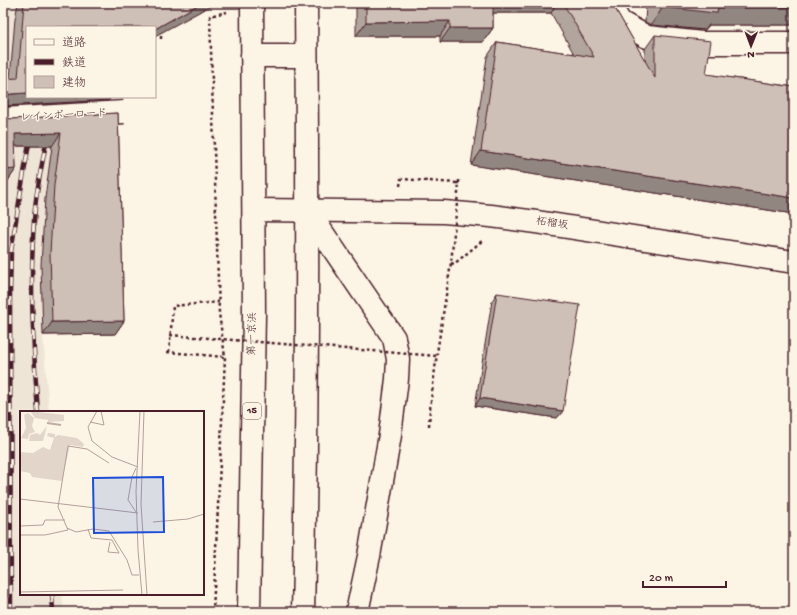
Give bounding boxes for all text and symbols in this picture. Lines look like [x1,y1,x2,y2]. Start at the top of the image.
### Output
legend [26,26,156,98]
north arrow [731,26,771,66]
text: 道路 [62,36,86,51]
text: N [747,48,755,60]
text: 鉄道 [62,56,86,71]
text: 建物 [62,76,86,91]
street label: レインボーロード [20,108,108,124]
street label: 柘榴坂 [535,215,569,233]
street label: 第一京浜 [246,312,259,356]
road number: 15 [243,403,261,419]
inset map [20,411,204,595]
scale bar [643,563,726,589]
text: 20 m [649,572,674,586]

